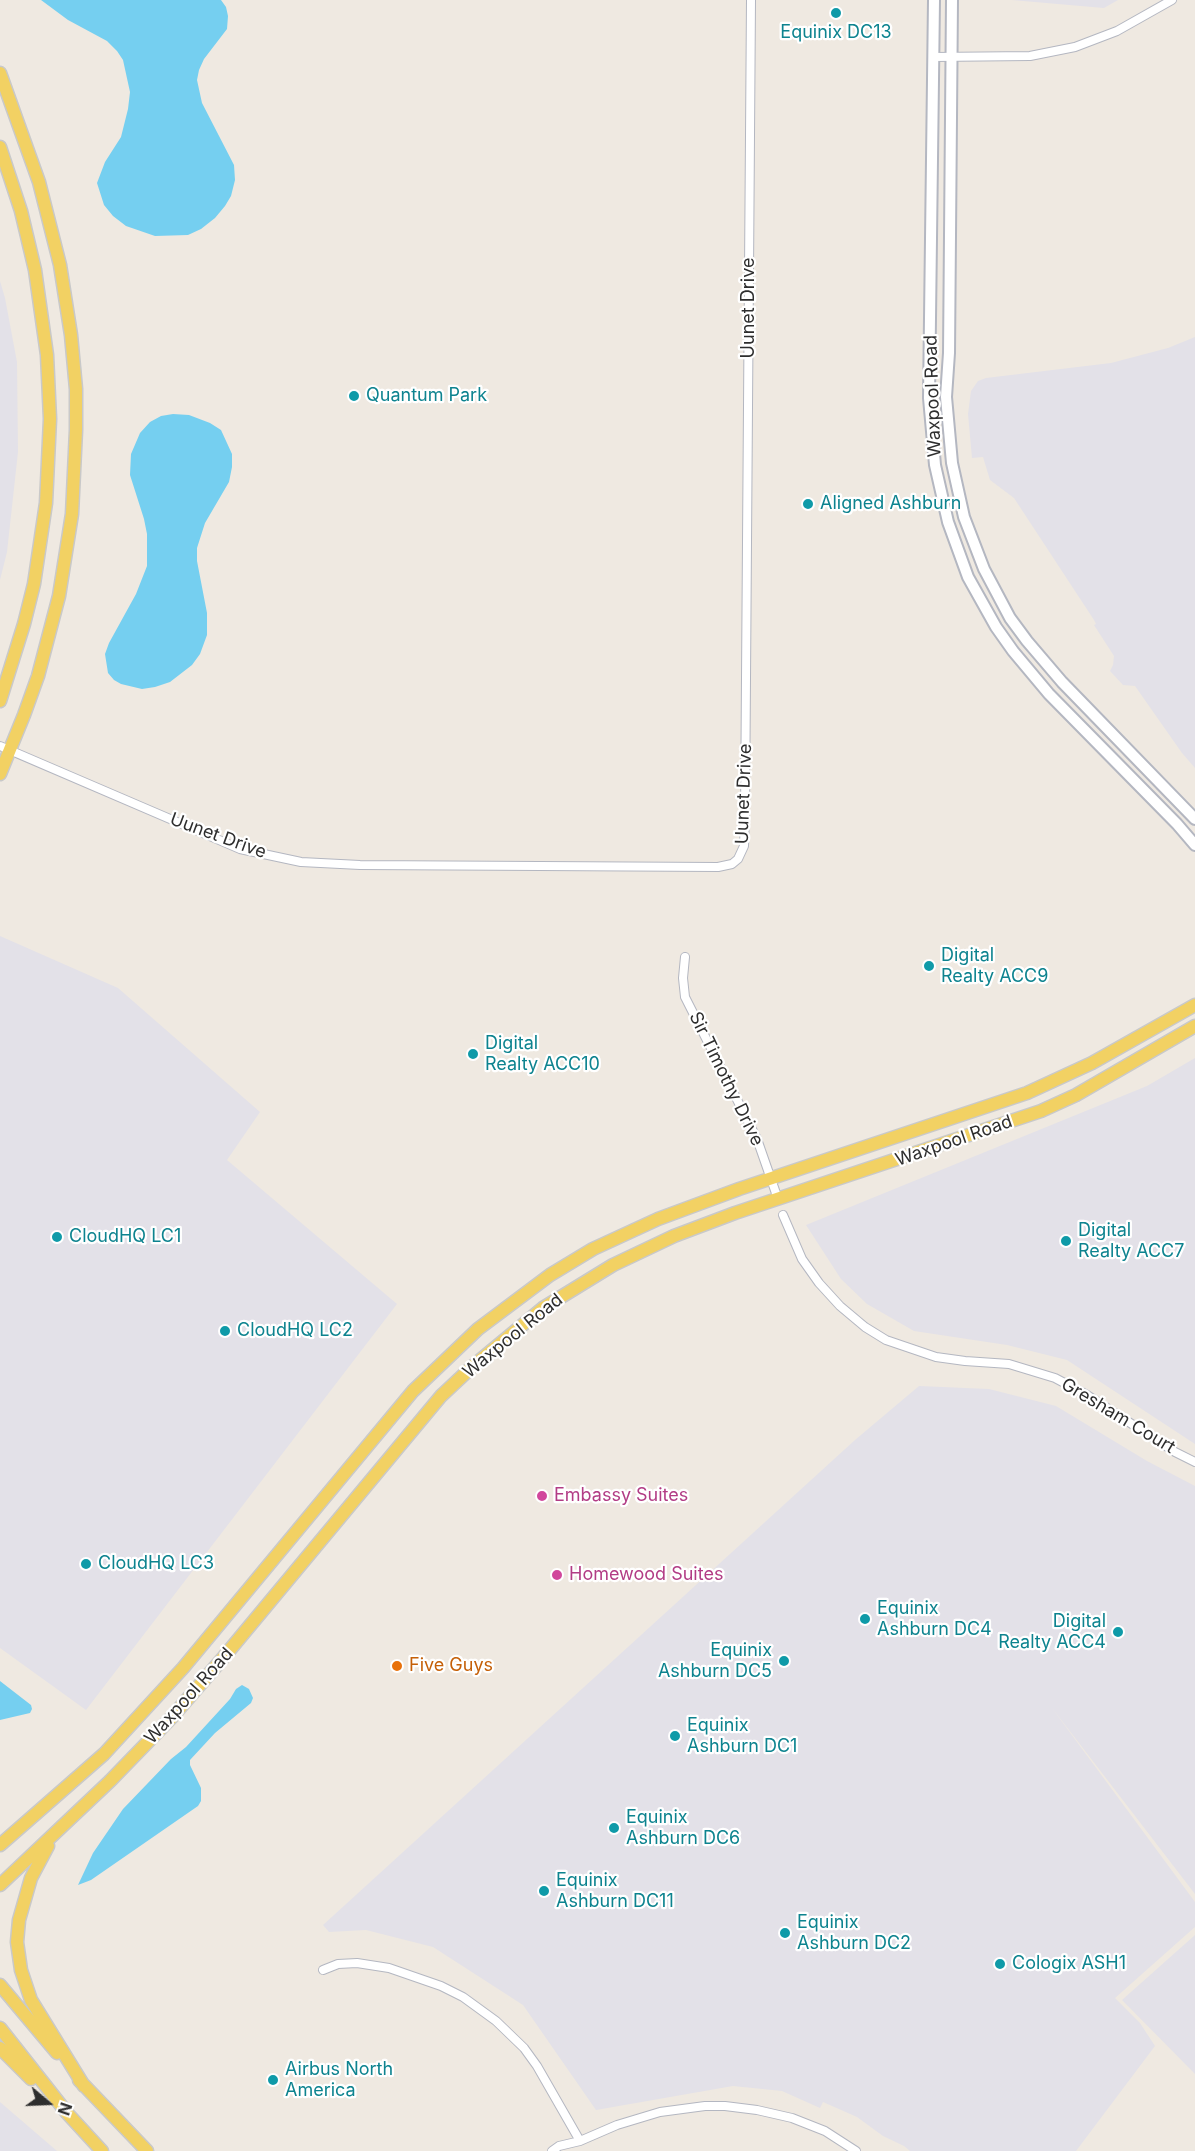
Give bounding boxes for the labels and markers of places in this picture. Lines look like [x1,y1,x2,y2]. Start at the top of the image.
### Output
marker: Equinix DC13 [829,6,843,20]
place label: Equinix DC13 [780,22,892,44]
place label: Quantum Park [366,385,487,407]
marker: Quantum Park [347,389,361,403]
place label: Aligned Ashburn [820,493,961,515]
marker: Aligned Ashburn [801,497,815,511]
place label: Digital Realty ACC9 [941,945,1048,988]
marker: Digital Realty ACC9 [922,959,936,973]
place label: Digital Realty ACC10 [485,1033,600,1076]
marker: Digital Realty ACC10 [466,1047,480,1061]
place label: Digital Realty ACC7 [1078,1220,1184,1262]
place label: CloudHQ LC1 [69,1226,181,1248]
marker: CloudHQ LC1 [50,1230,64,1244]
marker: Digital Realty ACC7 [1059,1234,1073,1248]
place label: CloudHQ LC2 [237,1320,353,1342]
marker: CloudHQ LC2 [218,1324,232,1338]
place label: Embassy Suites [554,1485,688,1507]
marker: Embassy Suites [535,1489,549,1503]
place label: CloudHQ LC3 [98,1553,214,1575]
marker: CloudHQ LC3 [79,1557,93,1571]
place label: Homewood Suites [569,1564,723,1586]
marker: Homewood Suites [550,1568,564,1582]
place label: Equinix Ashburn DC4 [877,1598,992,1640]
place label: Digital Realty ACC4 [998,1611,1106,1654]
marker: Equinix Ashburn DC4 [858,1612,872,1626]
marker: Digital Realty ACC4 [1111,1625,1125,1639]
place label: Equinix Ashburn DC5 [658,1640,772,1682]
marker: Equinix Ashburn DC5 [777,1654,791,1668]
place label: Five Guys [409,1655,493,1677]
marker: Five Guys [390,1659,404,1673]
place label: Equinix Ashburn DC1 [687,1715,797,1758]
marker: Equinix Ashburn DC1 [668,1729,682,1743]
place label: Equinix Ashburn DC6 [626,1807,740,1850]
marker: Equinix Ashburn DC6 [607,1821,621,1835]
place label: Equinix Ashburn DC11 [556,1870,674,1912]
marker: Equinix Ashburn DC11 [537,1884,551,1898]
place label: Equinix Ashburn DC2 [797,1912,911,1954]
marker: Equinix Ashburn DC2 [778,1926,792,1940]
place label: Cologix ASH1 [1012,1953,1126,1975]
marker: Cologix ASH1 [993,1957,1007,1971]
place label: Airbus North America [285,2059,393,2102]
marker: Airbus North America [266,2073,280,2087]

